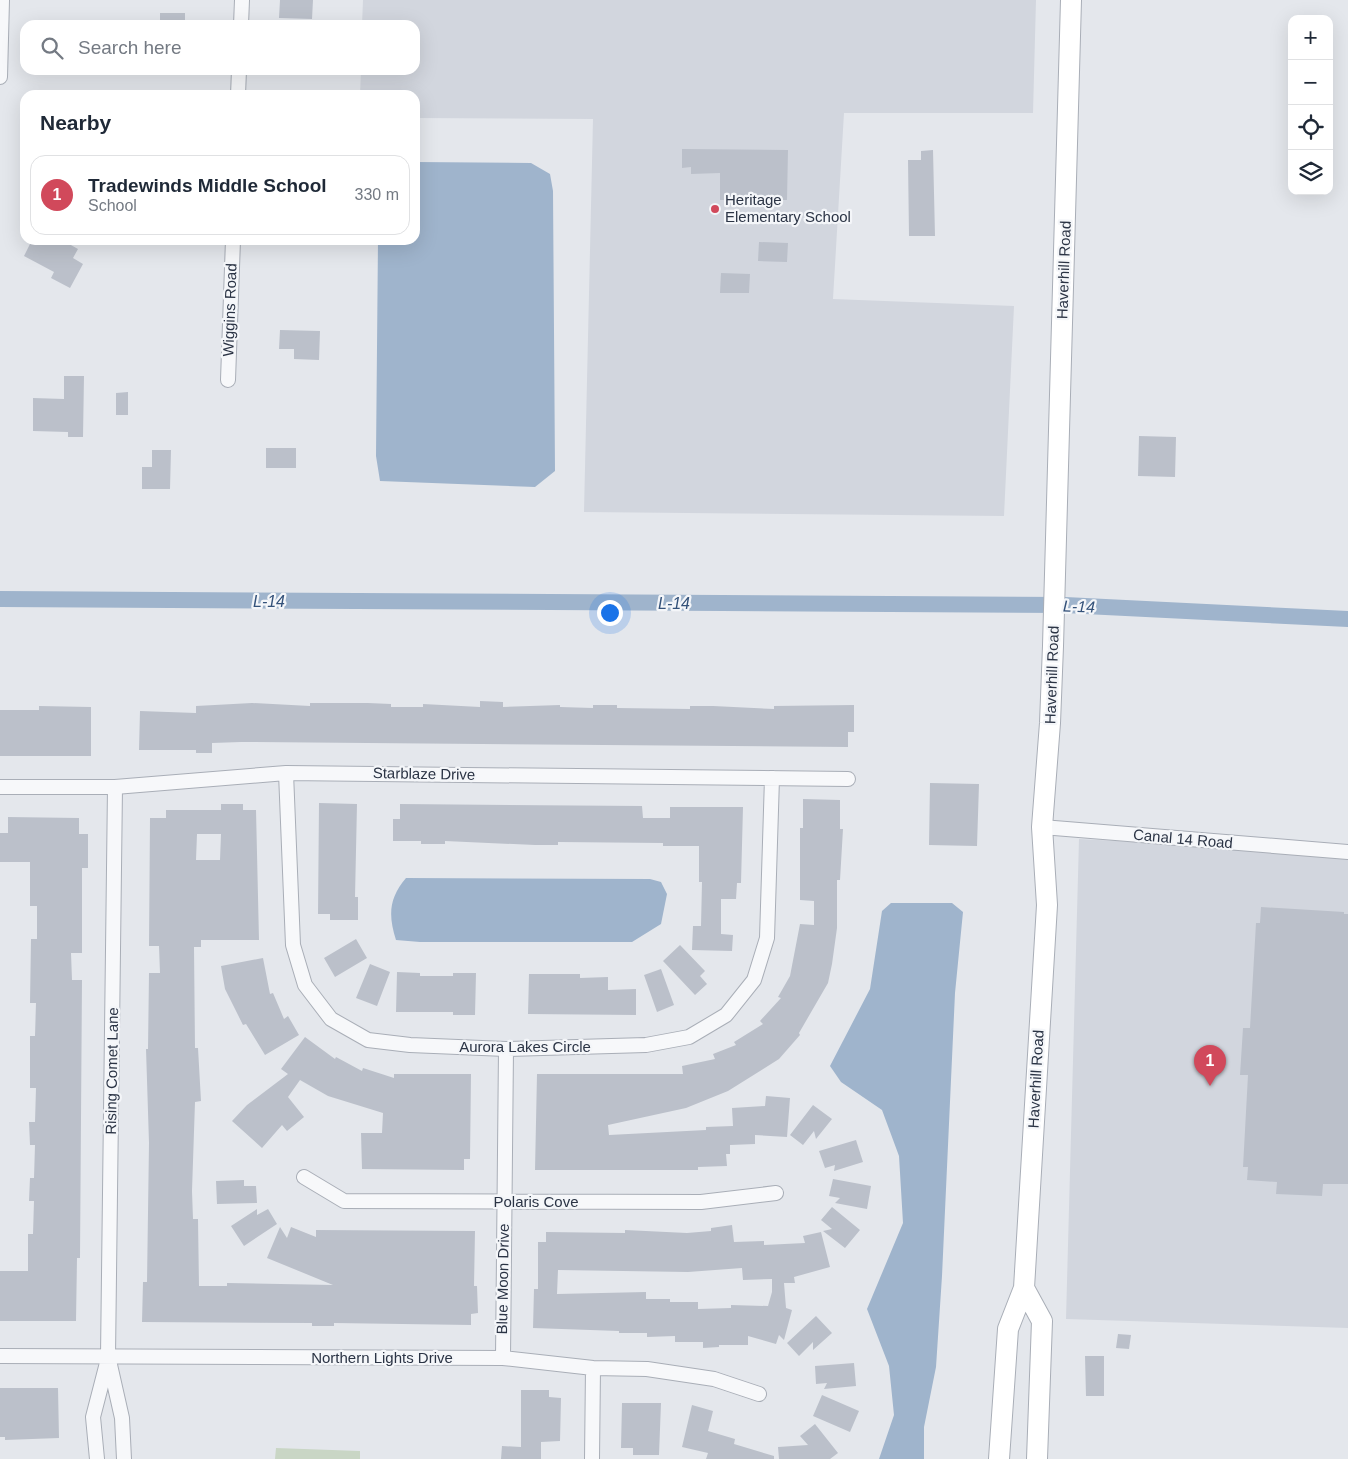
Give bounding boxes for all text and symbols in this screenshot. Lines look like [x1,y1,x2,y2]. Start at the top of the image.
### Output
map controls [1288,15,1333,195]
button: + [1288,15,1333,60]
search box [20,20,420,75]
icon: search [38,34,66,62]
text: Search here [78,37,182,58]
button: − [1288,60,1333,105]
button: locate [1288,105,1333,150]
text: Nearby [40,111,111,134]
button: layers [1288,150,1333,195]
text: Tradewinds Middle School [88,175,327,196]
text: 1 [53,186,61,203]
text: 330 m [355,186,399,203]
place label: Heritage Elementary School [725,191,851,225]
text: School [88,197,137,214]
marker: Heritage Elementary School [709,203,721,215]
street label: Haverhill Road [1053,221,1074,319]
street label: Wiggins Road [219,263,240,357]
water label: L-14 [253,593,285,610]
water label: L-14 [658,595,690,612]
water label: L-14 [1063,597,1095,616]
your location [597,600,623,626]
street label: Haverhill Road [1041,626,1062,724]
street label: Starblaze Drive [373,764,475,783]
street label: Canal 14 Road [1132,826,1234,851]
street label: Rising Comet Lane [102,1007,121,1135]
street label: Haverhill Road [1024,1029,1047,1129]
street label: Aurora Lakes Circle [459,1038,591,1055]
pin: 1 [1194,1045,1226,1086]
street label: Polaris Cove [493,1193,579,1210]
street label: Blue Moon Drive [493,1223,512,1335]
street label: Northern Lights Drive [311,1349,453,1366]

